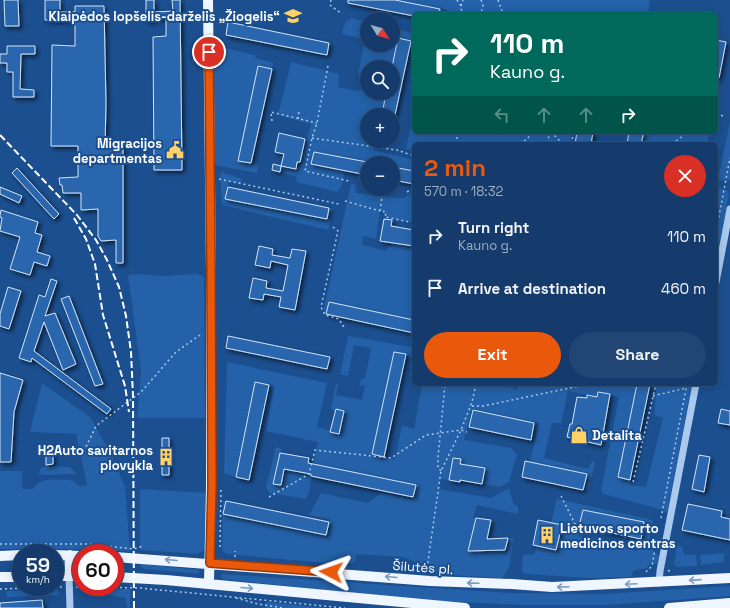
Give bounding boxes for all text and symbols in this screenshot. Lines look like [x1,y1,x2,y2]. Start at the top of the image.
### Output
school or university icon: Klaipėdos lopšelis-darželis „Žiogelis“ [283,6,303,26]
place label: Klaipėdos lopšelis-darželis „Žiogelis“ [49,8,280,25]
north arrow [360,12,400,52]
map controls [360,12,400,196]
text: 110 m [490,25,564,61]
icon: right [424,28,476,80]
pin [192,35,226,69]
icon: arrive [198,41,220,63]
button: search [360,60,400,100]
text: Kauno g. [490,60,565,83]
icon: left [491,104,513,126]
icon: ahead [533,104,555,126]
icon: ahead [575,104,597,126]
icon: right [617,104,639,126]
button: + [360,108,400,148]
place label: Migracijos departmentas [73,135,162,167]
public building icon: Migracijos departmentas [165,140,185,160]
text: 2 min [424,152,486,183]
button: close [664,155,706,197]
button: − [360,156,400,196]
text: 570 m · 18:32 [424,183,503,200]
text: Turn right [458,218,529,237]
icon: right [424,225,446,247]
text: 110 m [667,227,706,246]
text: Kauno g. [458,237,512,254]
icon: arrive [424,277,446,299]
text: Arrive at destination [458,279,606,298]
text: 460 m [661,279,706,298]
button: Exit [424,332,561,378]
button: Share [569,332,706,378]
shop icon: Detalita [569,425,589,445]
place label: Detalita [592,427,642,444]
place label: H2Auto savitarnos plovykla [38,442,153,474]
building icon: H2Auto savitarnos plovykla [156,447,176,467]
place label: Lietuvos sporto medicinos centras [560,520,676,552]
building icon: Lietuvos sporto medicinos centras [537,525,557,545]
speed limit sign: 60 [72,544,124,596]
position arrow [310,551,352,593]
text: 59 [26,552,50,578]
one-way arrow [165,557,178,564]
street label: Šilutės pl. [392,557,454,578]
text: km/h [26,573,50,586]
one-way arrow [385,574,398,581]
one-way arrow [689,577,702,584]
one-way arrow [467,579,480,586]
one-way arrow [625,580,638,588]
one-way arrow [557,583,570,591]
one-way arrow [240,584,253,592]

